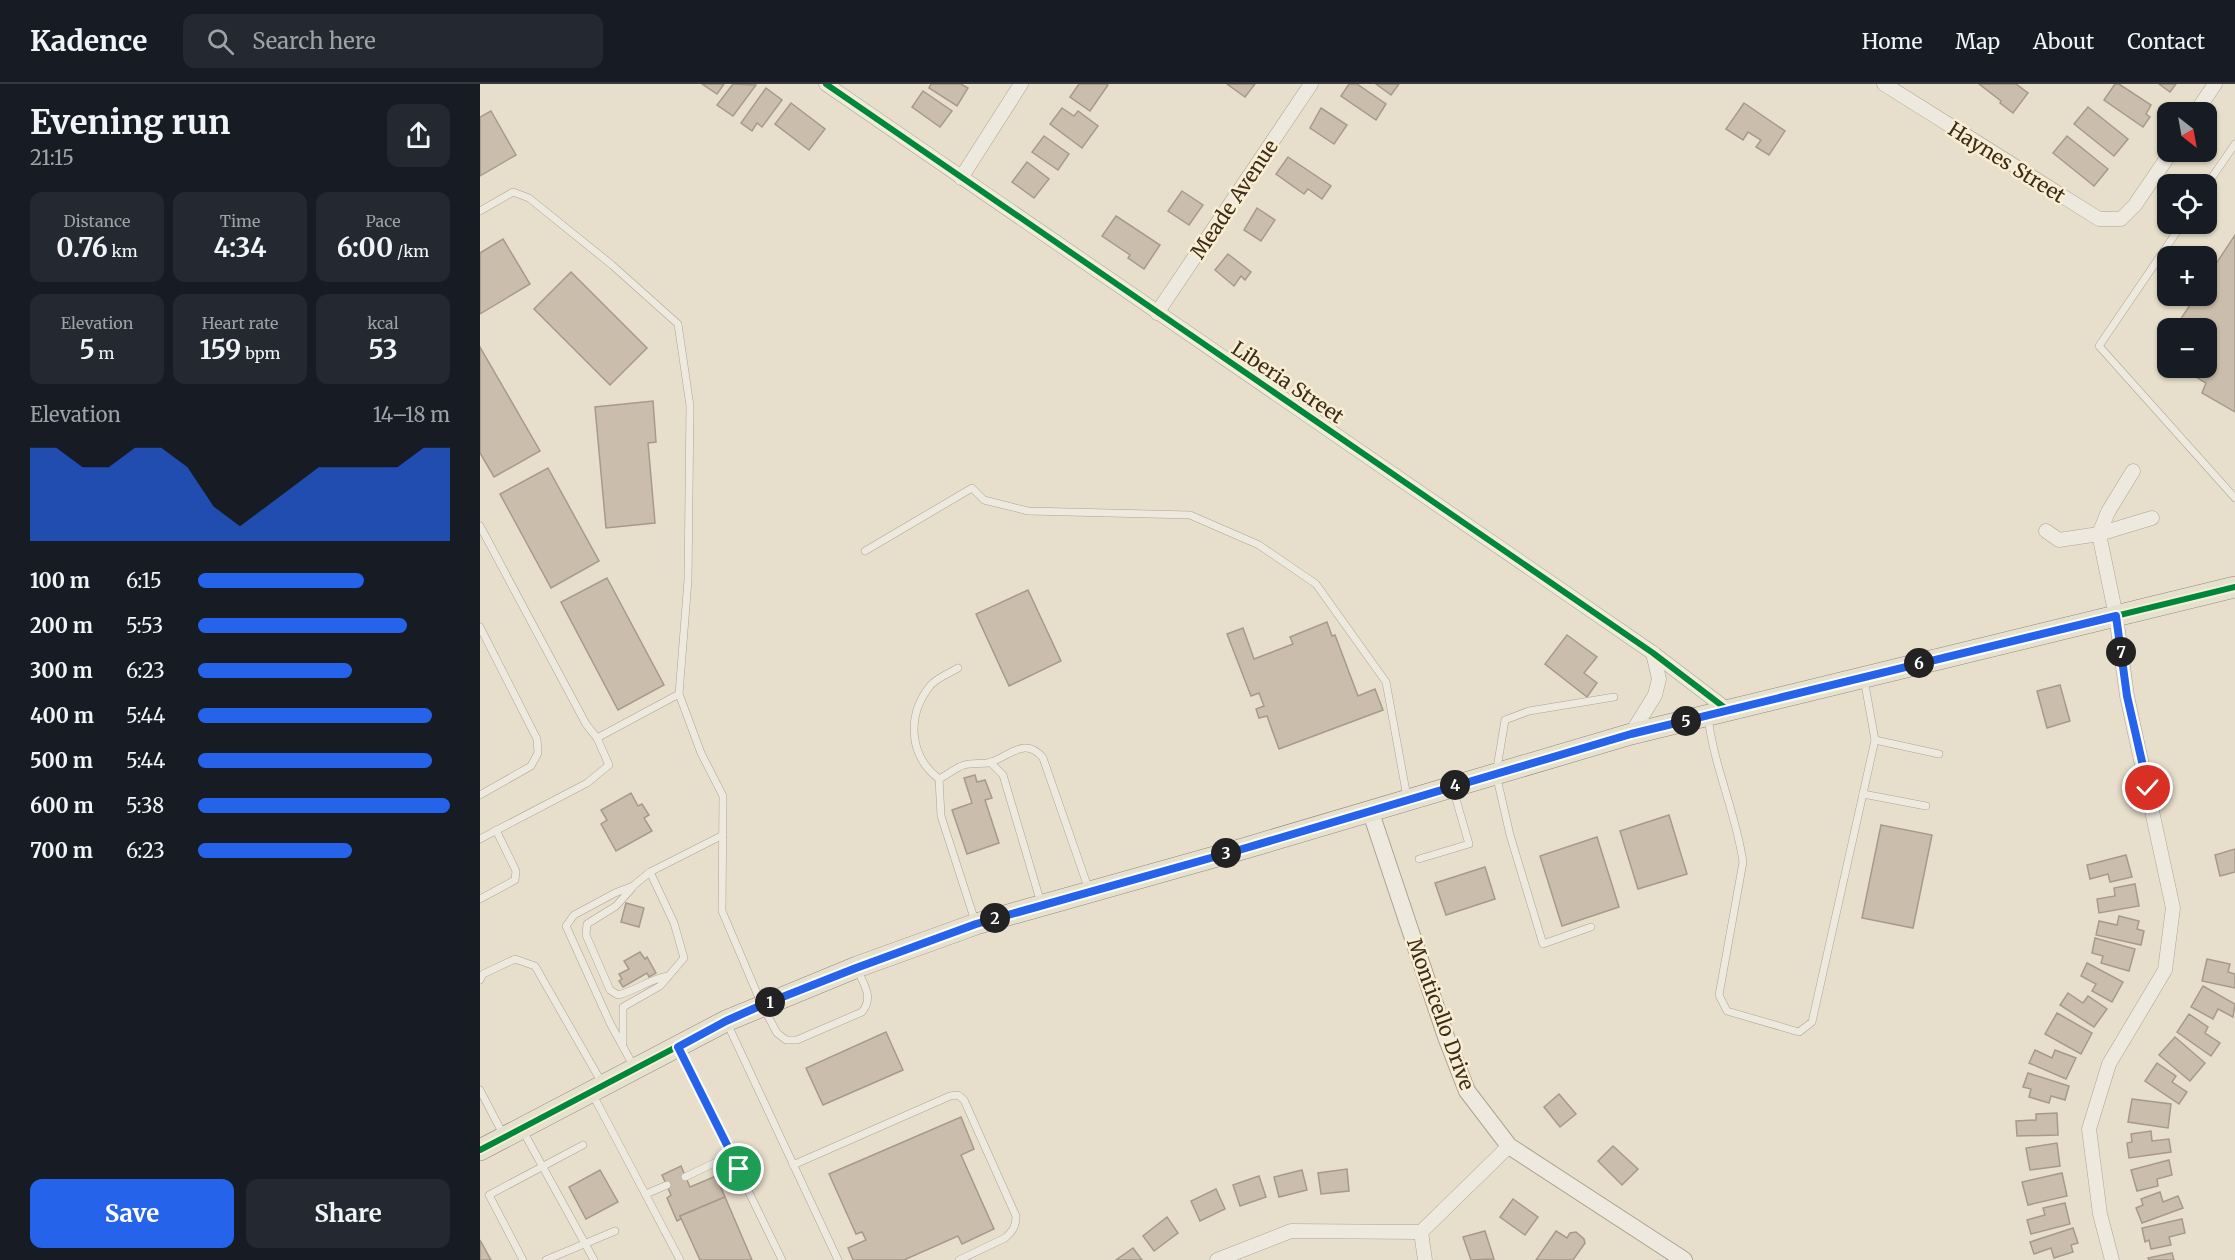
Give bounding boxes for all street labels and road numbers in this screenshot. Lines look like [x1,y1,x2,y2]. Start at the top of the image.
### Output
street label: Haynes Street [1944,116,2070,208]
street label: Meade Avenue [1185,135,1283,263]
street label: Liberia Street [1227,335,1349,429]
street label: Monticello Drive [1402,935,1480,1093]

